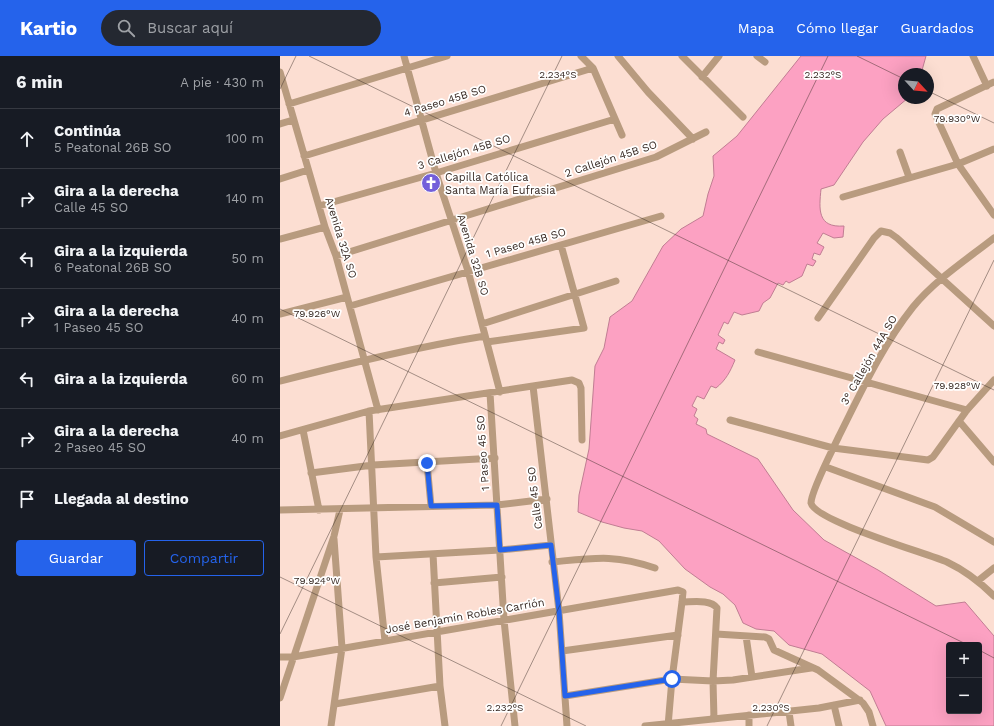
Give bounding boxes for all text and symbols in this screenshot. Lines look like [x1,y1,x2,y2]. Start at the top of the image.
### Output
search box [101,10,381,46]
text: Kartio [20,17,77,40]
icon: search [115,17,137,39]
text: Buscar aquí [147,19,233,37]
text: Mapa [738,20,774,36]
text: Cómo llegar [796,20,879,36]
text: Guardados [901,20,974,36]
north arrow [898,68,934,104]
text: 2.234°S [539,69,577,80]
text: 2.232°S [805,69,842,80]
text: 6 min [16,72,63,92]
text: A pie · 430 m [180,75,264,90]
street label: 4 Paseo 45B SO [402,82,488,120]
text: 79.930°W [934,113,981,124]
text: Continúa [54,122,121,140]
icon: ahead [16,128,38,150]
text: 100 m [226,131,264,146]
street label: 3 Callejón 45B SO [416,132,512,172]
street label: 2 Callejón 45B SO [563,138,659,180]
text: 5 Peatonal 26B SO [54,140,171,155]
place label: Capilla Católica Santa María Eufrasia [445,171,555,197]
church icon: Capilla Católica Santa María Eufrasia [420,172,442,194]
text: Gira a la derecha [54,182,179,200]
icon: right [16,188,38,210]
text: 140 m [226,191,264,206]
street label: Avenida 32A SO [323,196,359,280]
text: Calle 45 SO [54,200,128,215]
street label: Avenida 32B SO [454,213,492,297]
street label: 1 Paseo 45B SO [484,225,568,261]
text: Gira a la izquierda [54,242,187,260]
icon: left [16,248,38,270]
text: 50 m [232,251,264,266]
text: 6 Peatonal 26B SO [54,260,172,275]
text: Gira a la derecha [54,302,179,320]
icon: right [16,308,38,330]
text: 79.926°W [294,308,341,319]
text: 40 m [231,311,264,326]
street label: 3° Callejón 44A SO [838,313,900,407]
text: 1 Paseo 45 SO [54,320,143,335]
icon: left [16,368,38,390]
text: Gira a la izquierda [54,370,187,388]
text: 60 m [231,371,264,386]
text: 79.928°W [934,380,981,391]
street label: 1 Paseo 45 SO [474,415,492,491]
text: Gira a la derecha [54,422,179,440]
icon: right [16,428,38,450]
text: 40 m [231,431,264,446]
text: 2 Paseo 45 SO [54,440,146,455]
route end [418,454,436,472]
street label: Calle 45 SO [525,466,545,530]
icon: arrive [16,488,38,510]
text: Llegada al destino [54,490,189,508]
button: Guardar [16,540,136,576]
button: Compartir [144,540,264,576]
text: 79.924°W [294,575,341,586]
street label: José Benjamín Robles Carrión [385,596,545,636]
map controls [946,642,982,714]
button: + [946,642,982,678]
route start [663,670,681,688]
button: − [946,678,982,714]
text: 2.232°S [487,702,524,713]
text: 2.230°S [752,702,790,713]

